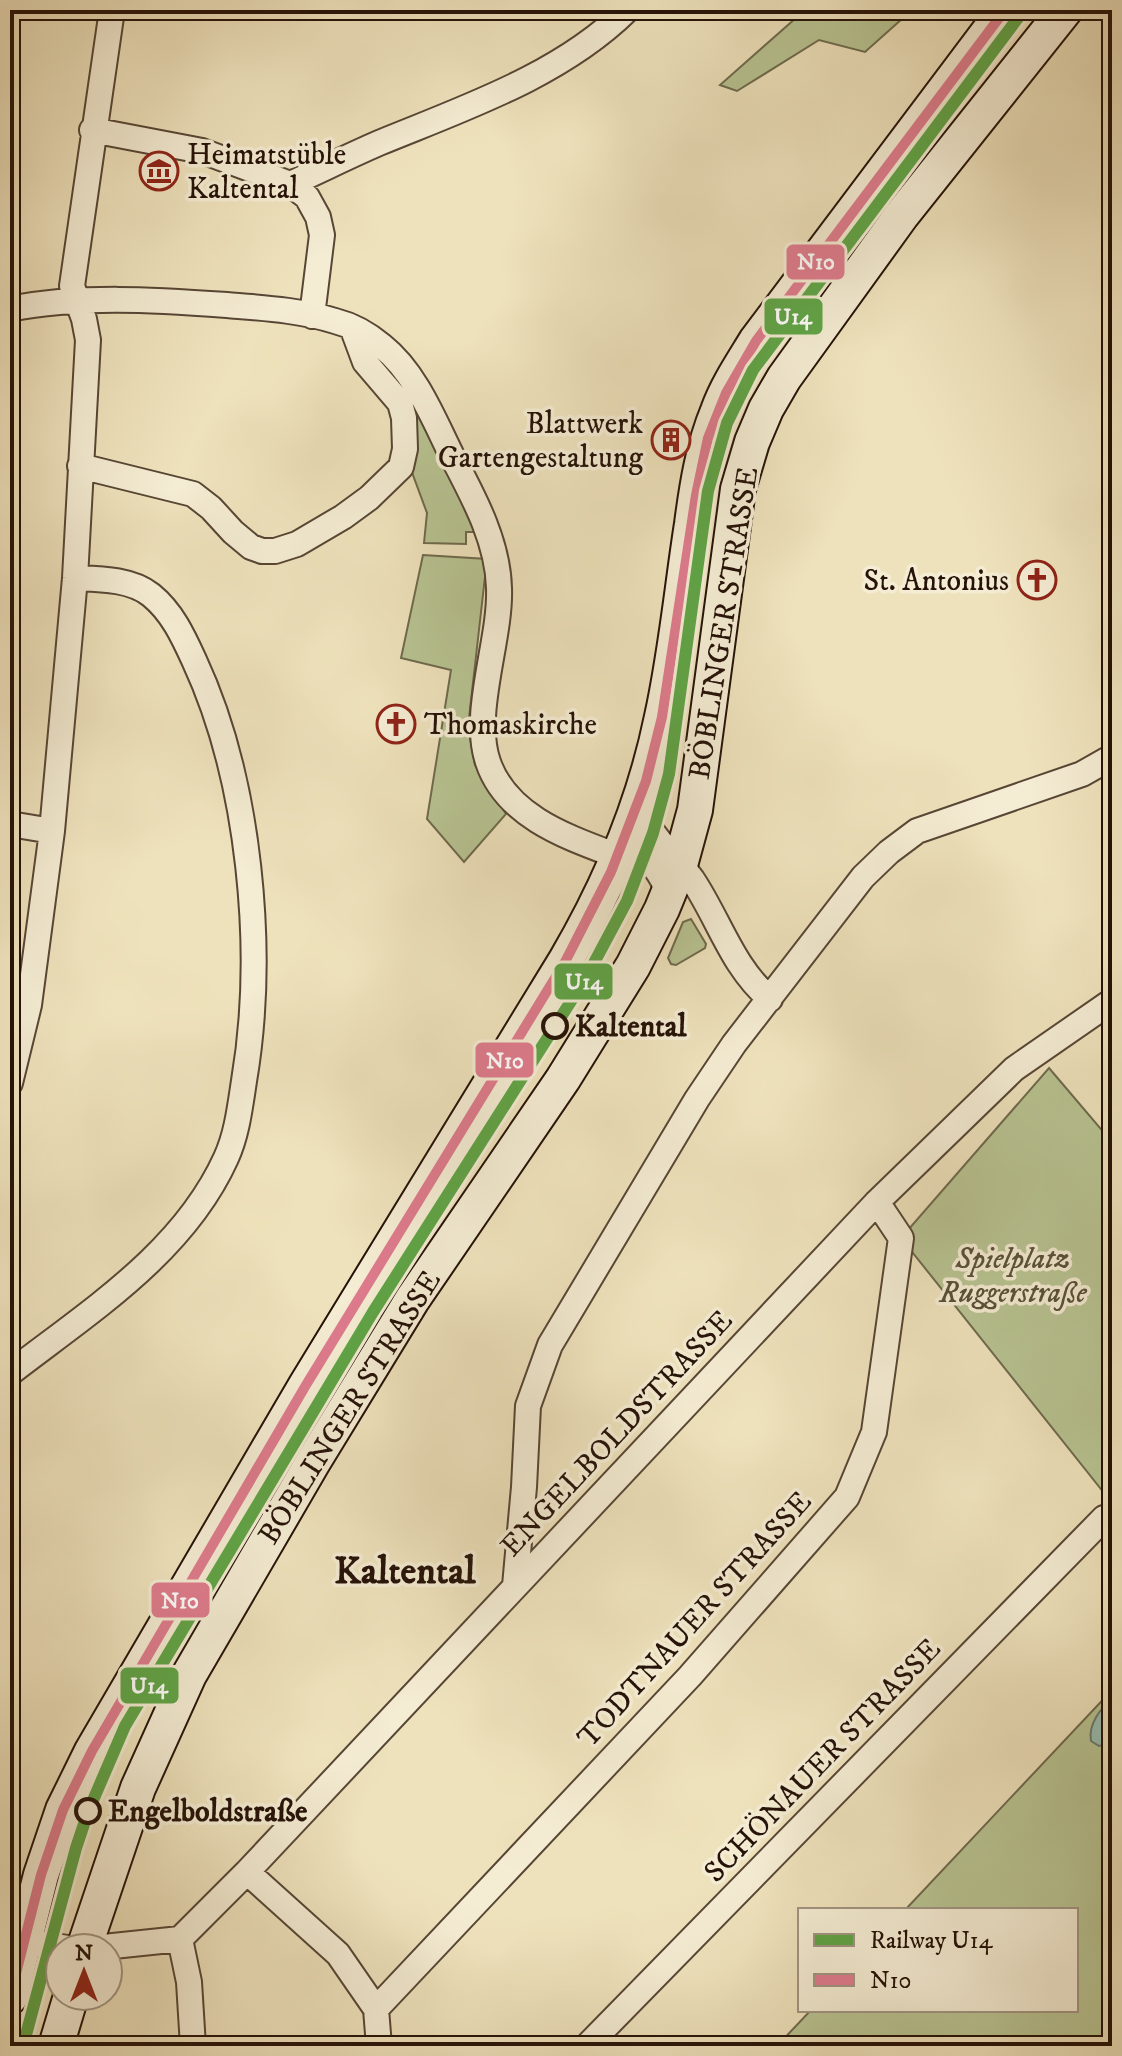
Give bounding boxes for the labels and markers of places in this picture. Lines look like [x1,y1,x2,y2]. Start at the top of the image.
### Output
place label: Heimatstüble Kaltental [187,137,346,208]
museum icon: Heimatstüble Kaltental [138,150,180,192]
place label: Blattwerk Gartengestaltung [438,406,643,477]
building icon: Blattwerk Gartengestaltung [650,419,692,461]
church icon: St. Antonius [1016,559,1058,601]
place label: St. Antonius [863,563,1009,600]
church icon: Thomaskirche [375,703,417,745]
place label: Thomaskirche [424,707,597,744]
place label: Kaltental [575,1009,688,1046]
marker: Kaltental [542,1013,568,1039]
place label: Engelboldstraße [108,1794,308,1831]
marker: Engelboldstraße [75,1798,101,1824]

